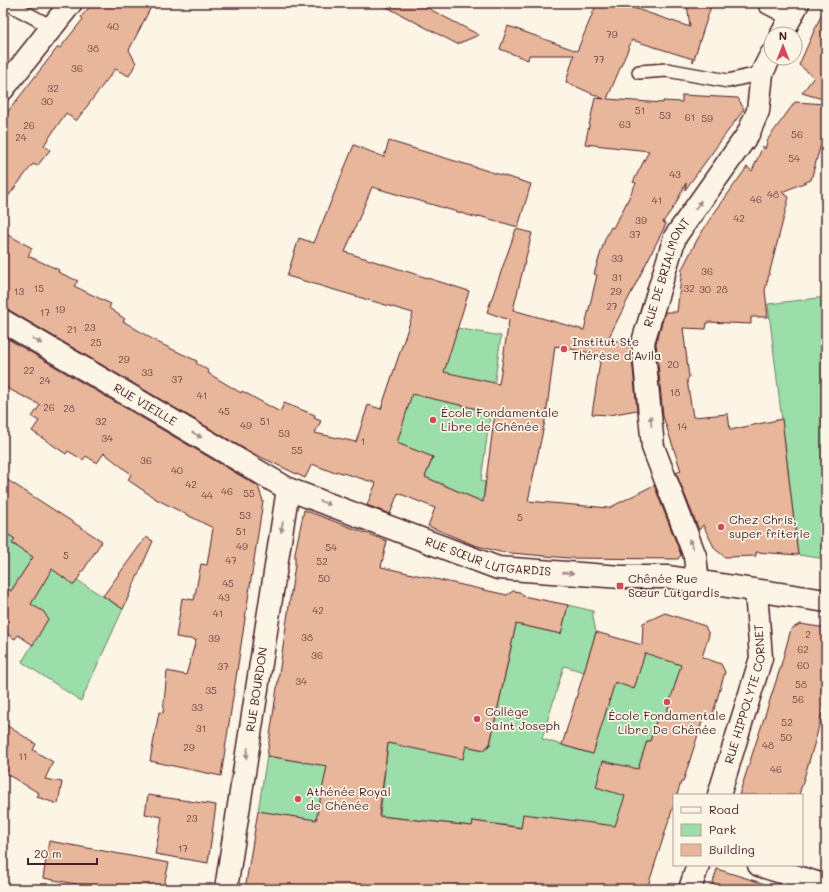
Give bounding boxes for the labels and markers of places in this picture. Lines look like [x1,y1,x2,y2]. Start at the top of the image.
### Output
place label: Institut Ste Thérèse d'Avila [572,333,662,363]
marker: Institut Ste Thérèse d'Avila [559,344,569,354]
place label: École Fondamentale Libre de Chênée [441,404,559,434]
marker: École Fondamentale Libre de Chênée [428,415,438,425]
place label: Chez Chris, super friterie [729,511,810,541]
marker: Chez Chris, super friterie [716,522,726,532]
place label: Chênée Rue Sœur Lutgardis [628,570,720,600]
marker: Chênée Rue Sœur Lutgardis [615,581,625,591]
marker: École Fondamentale Libre De Chênée [662,697,672,707]
place label: Collège Saint Joseph [485,703,560,733]
place label: École Fondamentale Libre De Chênée [608,707,726,737]
marker: Collège Saint Joseph [472,714,482,724]
place label: Athénée Royal de Chênée [306,783,391,813]
marker: Athénée Royal de Chênée [293,794,303,804]

